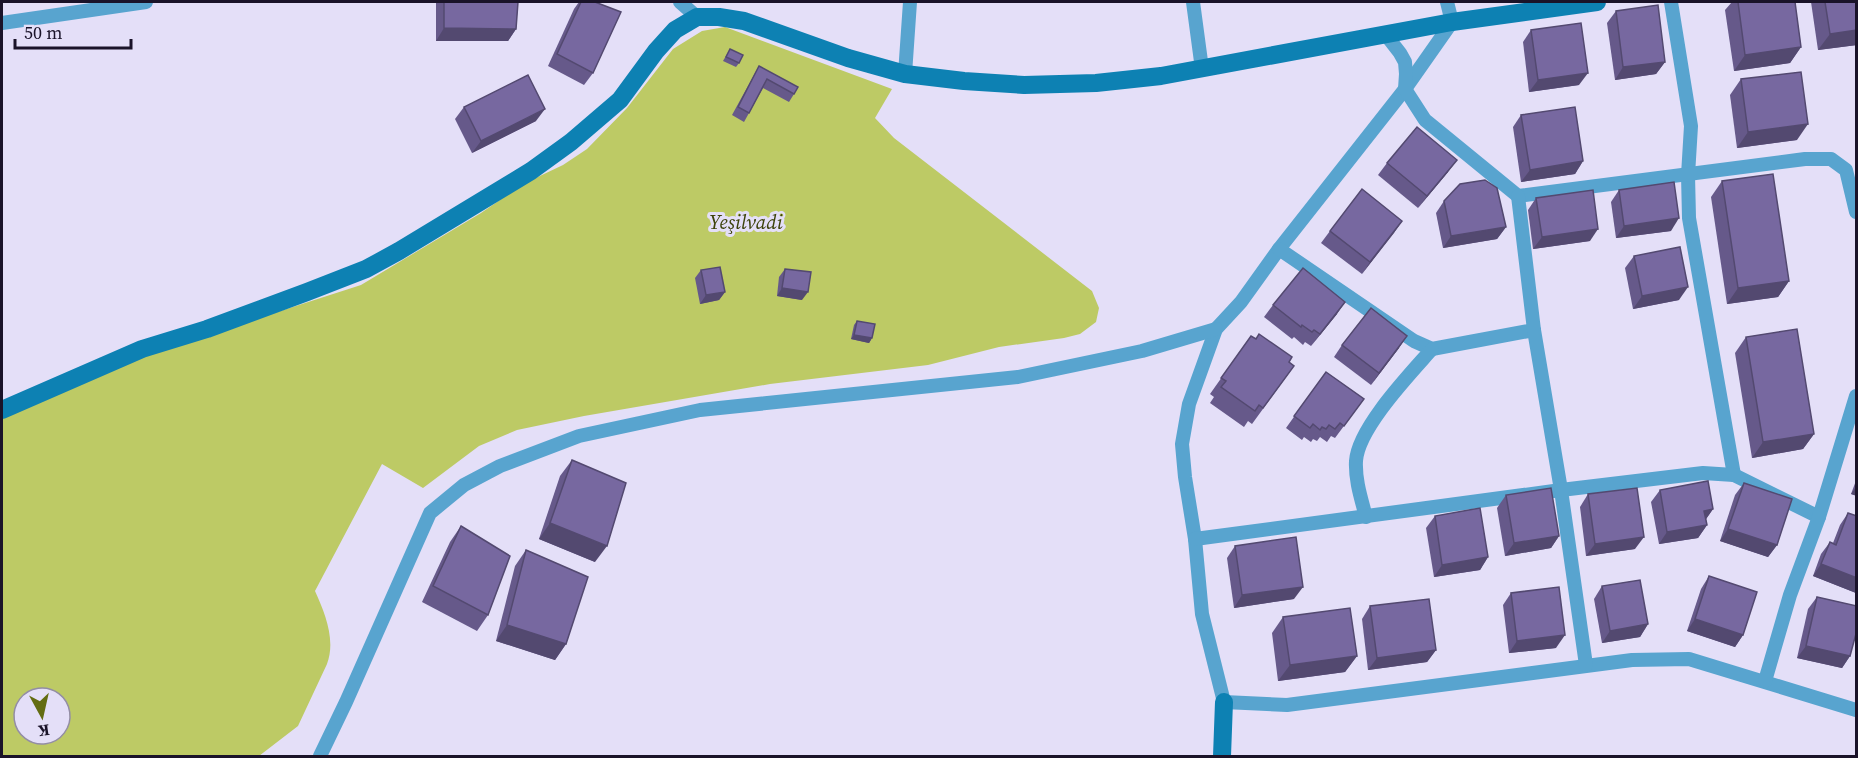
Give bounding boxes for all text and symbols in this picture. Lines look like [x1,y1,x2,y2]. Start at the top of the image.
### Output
scale bar [15,12,130,50]
text: 50 m [24,20,62,45]
park label: Yeşilvadi [709,208,783,236]
north arrow [12,686,72,746]
text: K [36,719,51,743]

